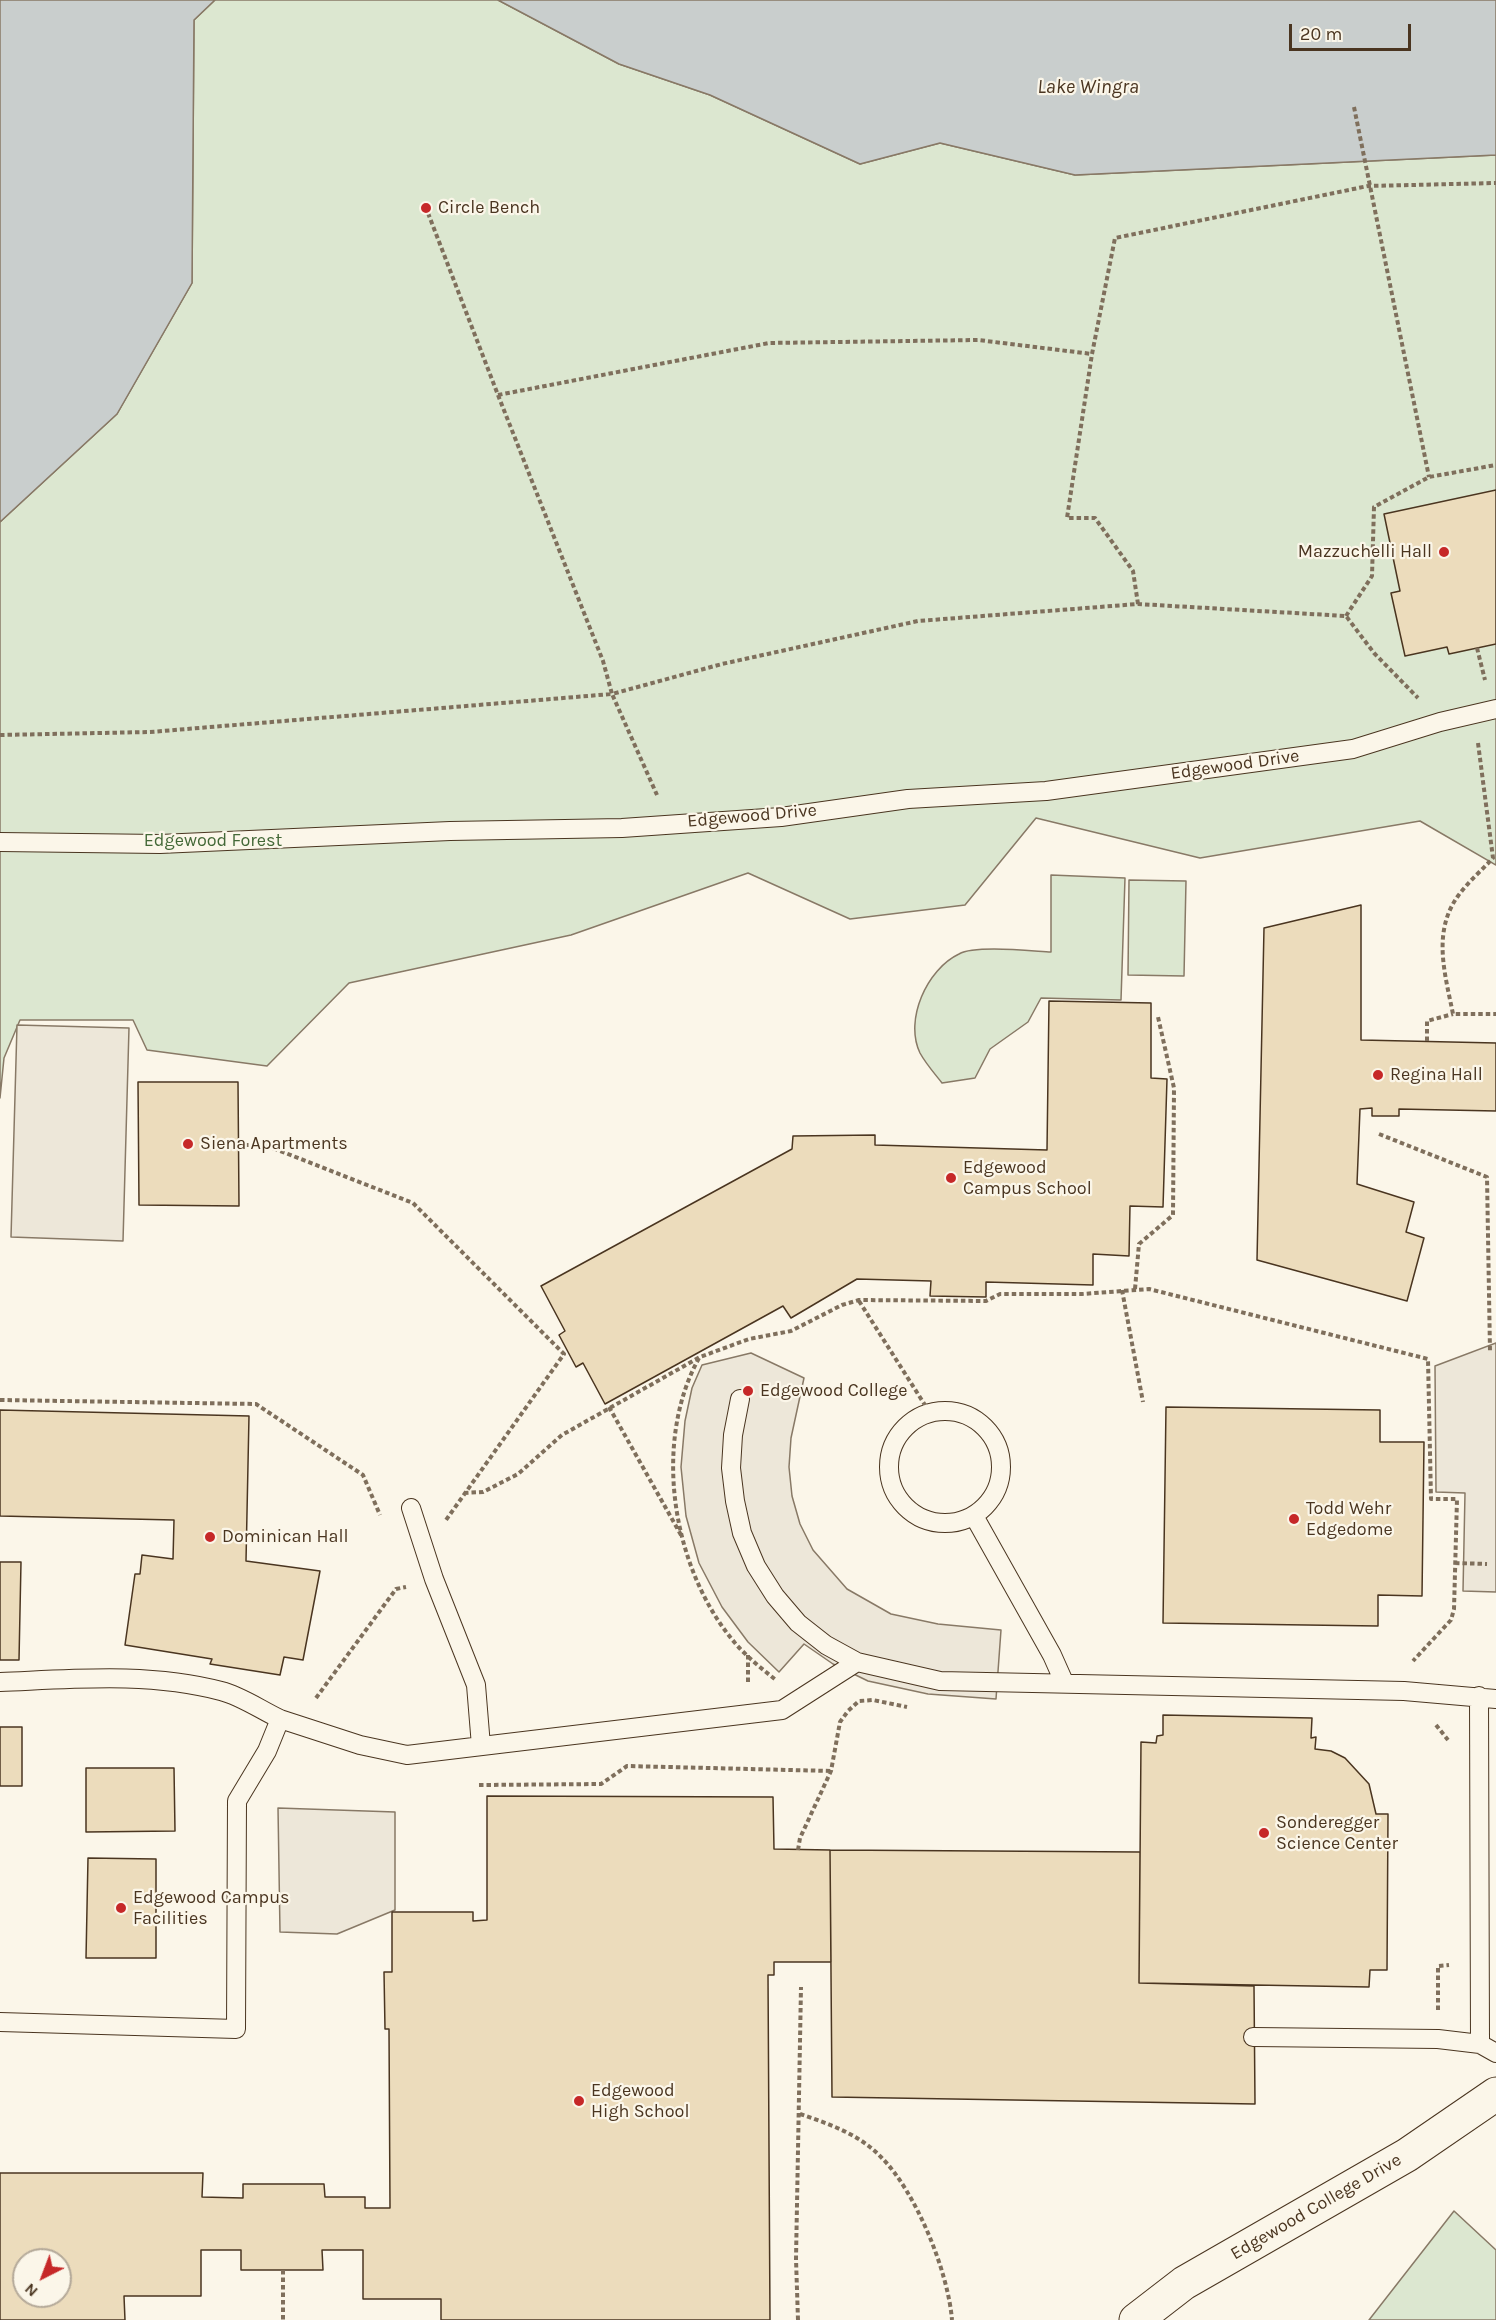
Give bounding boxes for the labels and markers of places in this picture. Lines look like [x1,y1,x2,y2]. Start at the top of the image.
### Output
place label: Circle Bench [438,197,540,219]
marker: Circle Bench [419,201,433,215]
place label: Mazzuchelli Hall [1298,541,1432,563]
marker: Mazzuchelli Hall [1437,545,1451,559]
place label: Regina Hall [1390,1064,1483,1086]
marker: Regina Hall [1371,1068,1385,1082]
place label: Siena Apartments [200,1133,348,1155]
marker: Siena Apartments [181,1137,195,1151]
place label: Edgewood Campus School [963,1157,1092,1200]
marker: Edgewood Campus School [944,1171,958,1185]
place label: Edgewood College [760,1380,907,1402]
marker: Edgewood College [741,1384,755,1398]
place label: Todd Wehr Edgedome [1306,1498,1393,1540]
marker: Todd Wehr Edgedome [1287,1512,1301,1526]
place label: Dominican Hall [222,1526,349,1548]
marker: Dominican Hall [203,1530,217,1544]
place label: Sonderegger Science Center [1276,1812,1398,1854]
marker: Sonderegger Science Center [1257,1826,1271,1840]
place label: Edgewood Campus Facilities [133,1887,290,1930]
marker: Edgewood Campus Facilities [114,1901,128,1915]
place label: Edgewood High School [591,2080,689,2122]
marker: Edgewood High School [572,2094,586,2108]

